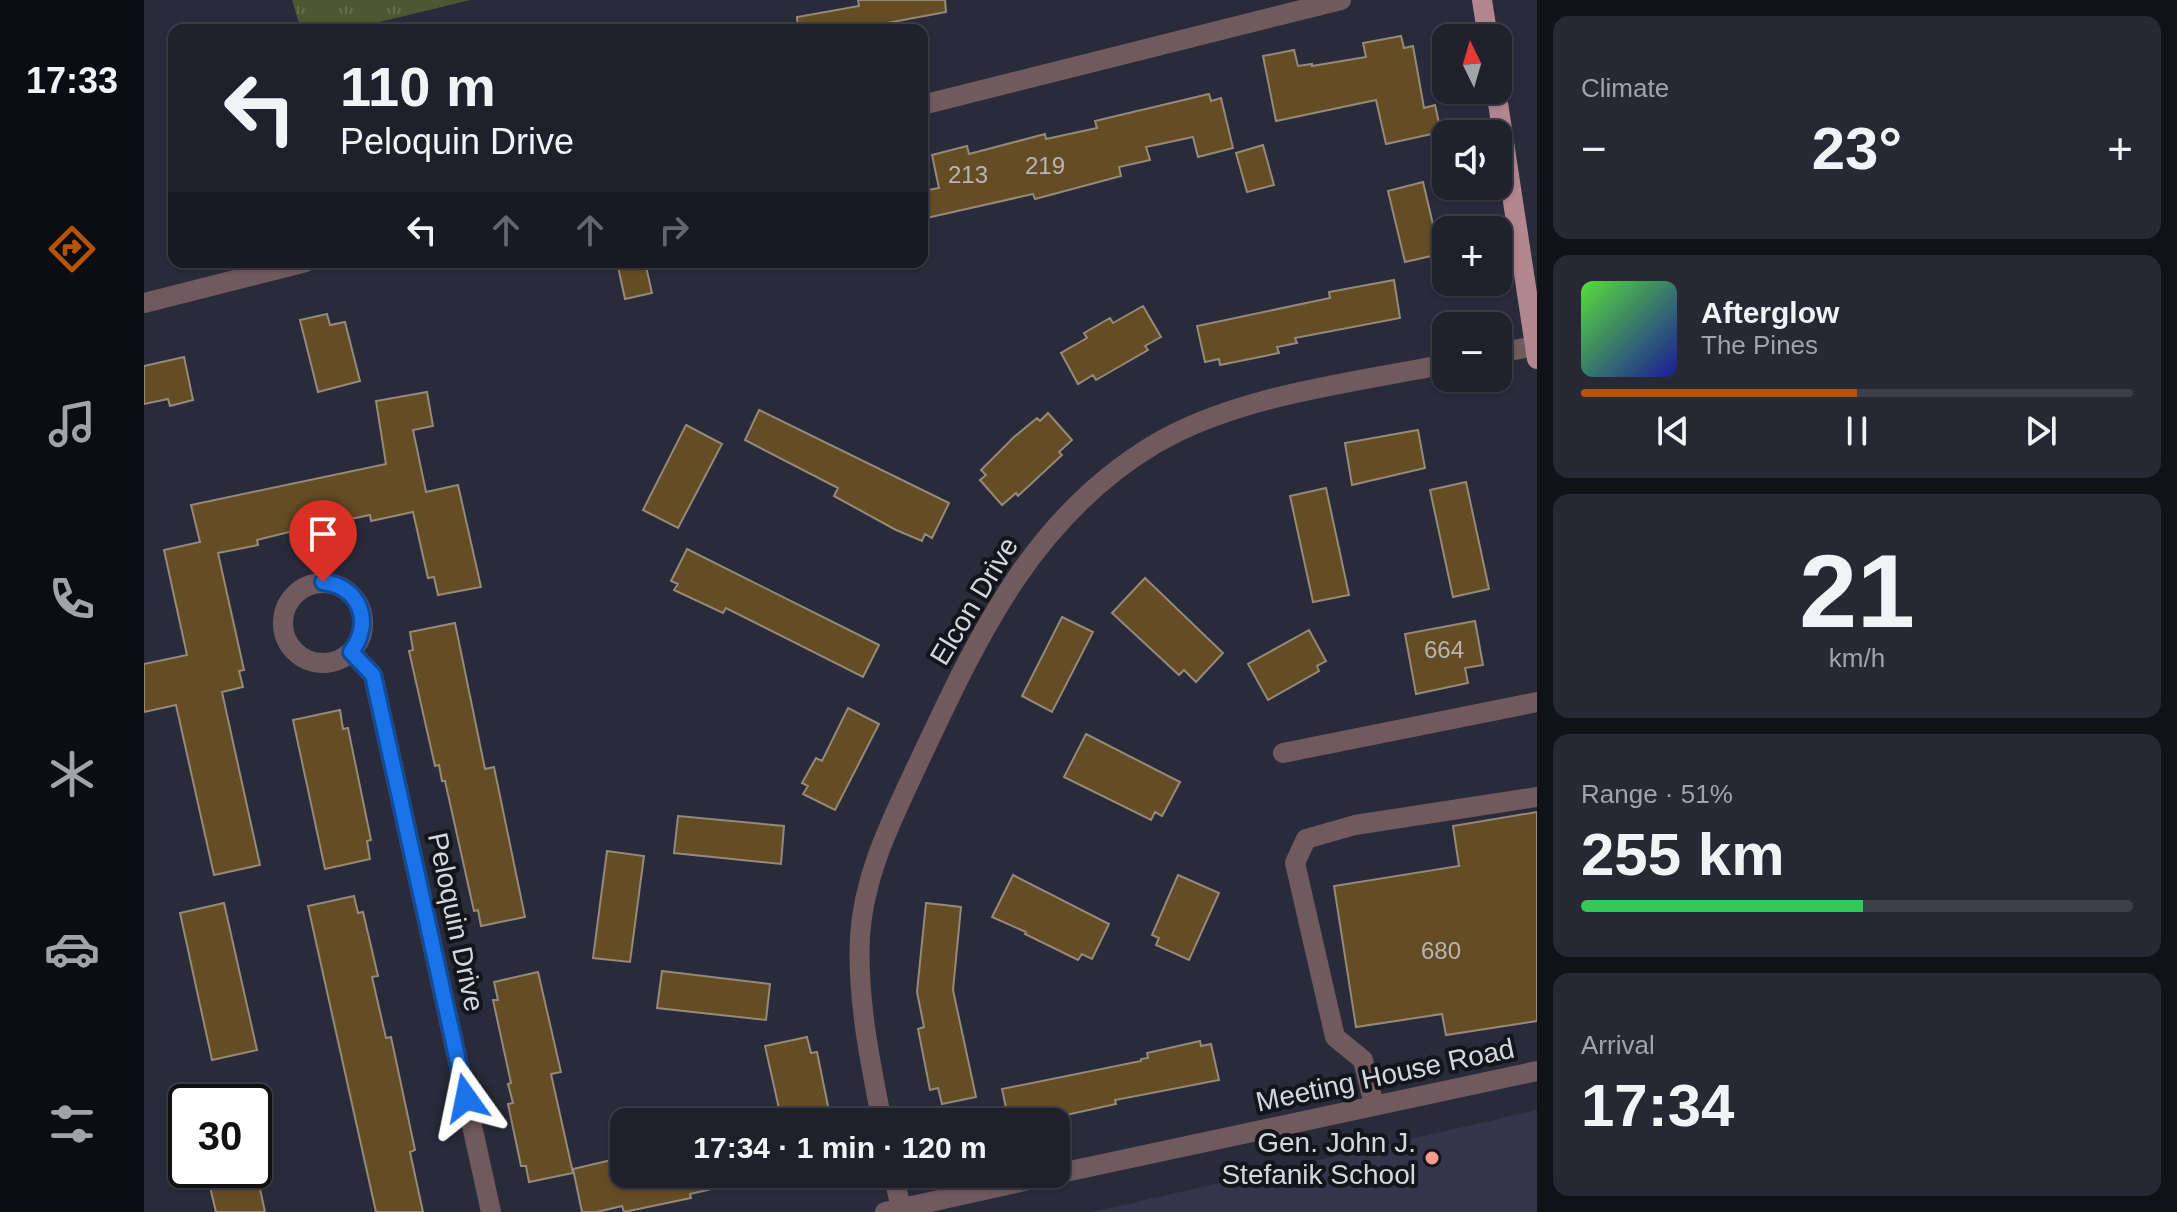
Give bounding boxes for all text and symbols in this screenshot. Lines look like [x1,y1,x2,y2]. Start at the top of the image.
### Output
north arrow [1432,24,1512,104]
map controls [1432,24,1512,392]
text: 110 m [340,55,496,118]
icon: left [208,56,312,160]
text: 17:33 [26,60,118,101]
text: Climate [1581,73,1669,103]
text: 23° [1812,115,1902,182]
button: sound [1432,120,1512,200]
text: Peloquin Drive [340,121,574,162]
text: − [1581,124,1607,173]
text: + [2107,124,2133,173]
house number: 219 [1025,152,1065,179]
house number: 213 [948,161,988,188]
icon: left [400,208,444,252]
icon: ahead [484,208,528,252]
icon: ahead [568,208,612,252]
icon: right [652,208,696,252]
button: + [1432,216,1512,296]
icon: directions [44,221,100,277]
text: Afterglow [1701,296,1839,329]
button: − [1432,312,1512,392]
text: The Pines [1701,330,1818,360]
icon: music [44,396,100,452]
icon: previous [1651,409,1695,453]
icon: pause [1835,409,1879,453]
icon: next [2019,409,2063,453]
pin [289,500,357,582]
icon: arrive [301,512,345,556]
street label: Elcon Drive [924,532,1024,670]
text: 21 [1799,533,1915,649]
icon: phone [44,571,100,627]
house number: 664 [1424,636,1464,663]
text: km/h [1829,643,1885,673]
icon: climate [44,746,100,802]
text: Range · 51% [1581,779,1733,809]
text: 255 km [1581,821,1785,888]
street label: Peloquin Drive [422,830,490,1014]
icon: car [44,921,100,977]
house number: 680 [1421,937,1461,964]
text: Arrival [1581,1030,1655,1060]
street label: Meeting House Road [1253,1032,1517,1118]
position arrow [424,1056,508,1140]
text: 17:34 [1581,1072,1734,1139]
speed limit sign: 30 [168,1084,272,1188]
icon: filters [44,1096,100,1152]
place label: Gen. John J. Stefanik School [1221,1127,1416,1190]
text: 17:34 · 1 min · 120 m [693,1131,987,1164]
marker: Gen. John J. Stefanik School [1423,1149,1441,1167]

